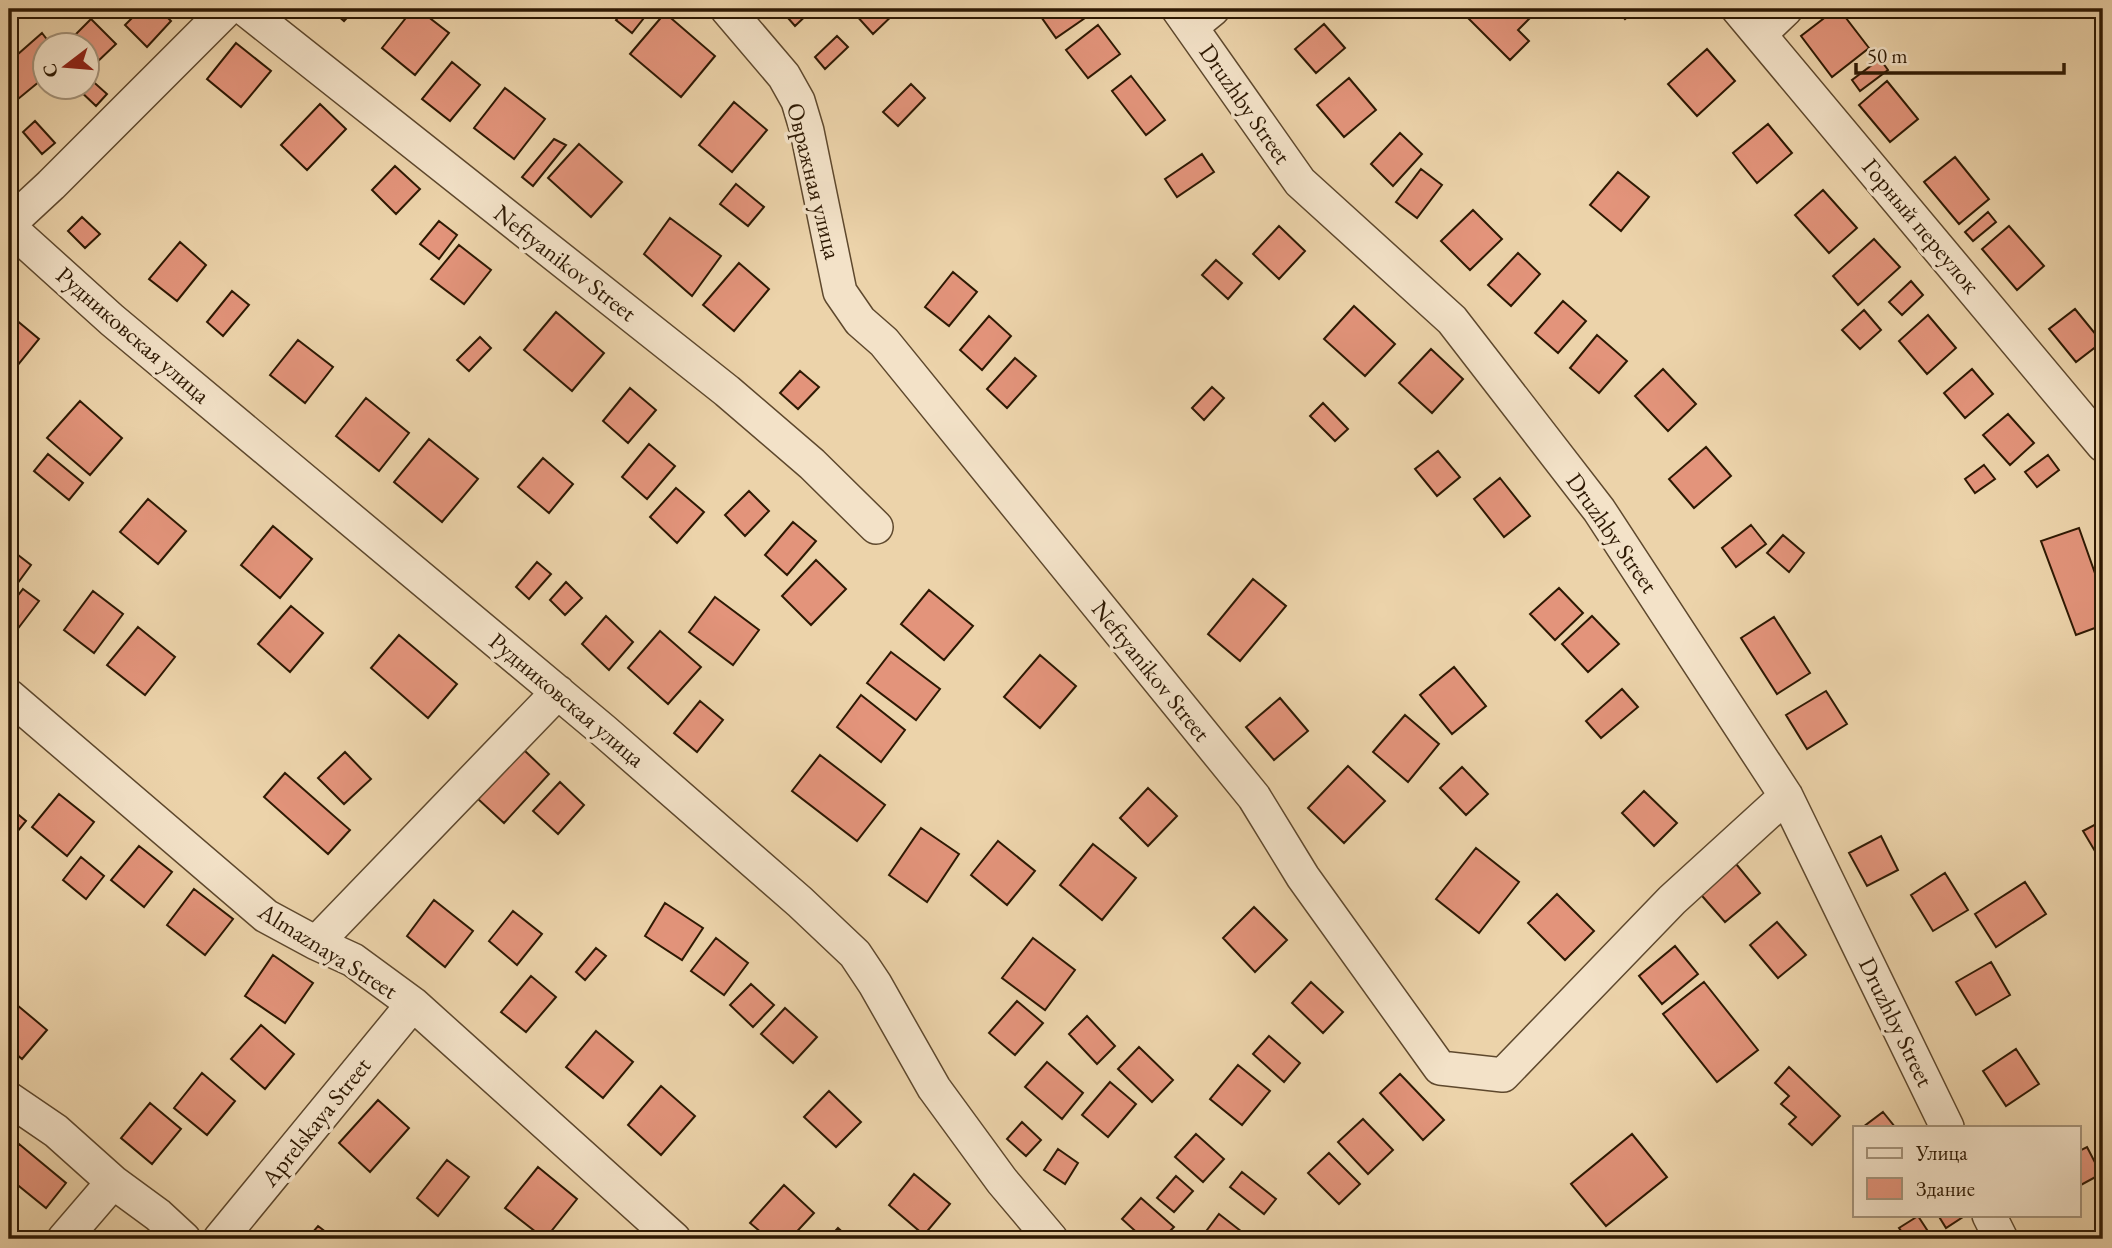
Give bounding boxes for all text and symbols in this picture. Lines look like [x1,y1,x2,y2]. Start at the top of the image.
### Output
north arrow [32,32,102,102]
scale bar [1856,32,2065,76]
street label: Druzhby Street [1193,37,1299,170]
text: 50 m [1867,42,1908,69]
text: С [36,61,64,80]
street label: Овражная улица [780,99,849,263]
street label: Горный переулок [1856,152,1987,300]
street label: Neftyanikov Street [488,197,643,328]
street label: Рудниковская улица [50,259,217,410]
street label: Druzhby Street [1560,466,1666,599]
street label: Neftyanikov Street [1085,594,1218,748]
street label: Рудниковская улица [483,625,652,774]
street label: Almaznaya Street [252,895,404,1006]
street label: Druzhby Street [1852,952,1941,1092]
street label: Aprelskaya Street [253,1050,378,1194]
legend [1853,1126,2080,1216]
text: Улица [1915,1139,1968,1166]
text: Здание [1916,1175,1975,1202]

